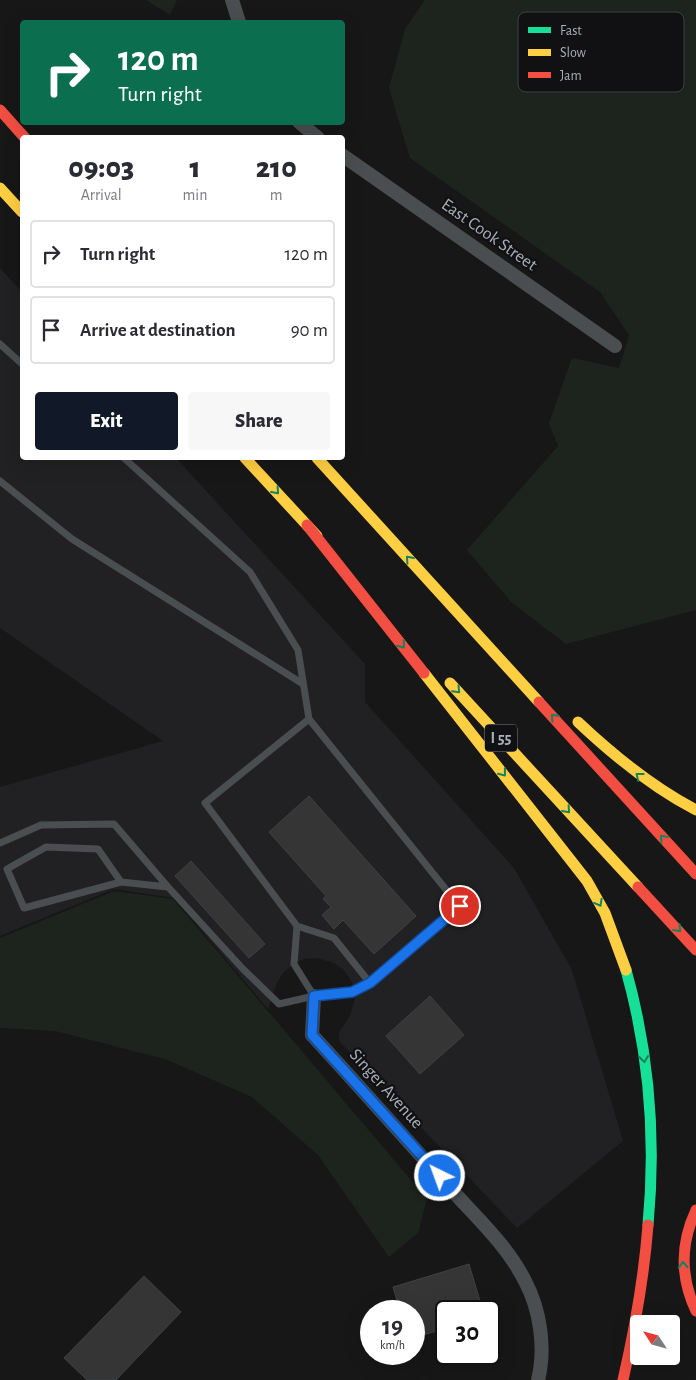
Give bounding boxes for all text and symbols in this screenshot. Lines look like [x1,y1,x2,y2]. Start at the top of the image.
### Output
legend [518,12,684,92]
text: Fast [560,24,582,38]
icon: right [35,40,100,105]
text: 120 m [118,42,199,77]
text: Slow [560,46,587,60]
text: Jam [560,69,582,83]
text: Turn right [118,83,202,105]
text: 09:03 [68,153,134,183]
text: 1 [189,153,200,183]
text: 210 [256,153,297,183]
text: Arrival [81,187,122,203]
text: min [182,187,207,203]
text: m [270,187,283,203]
street label: East Cook Street [438,195,540,275]
icon: right [37,240,65,268]
text: Turn right [80,245,155,264]
text: 120 m [284,245,328,264]
icon: arrive [37,316,65,344]
text: Arrive at destination [80,321,236,340]
text: 90 m [291,321,328,340]
button: Exit [35,392,178,450]
button: Share [188,392,330,450]
one-way arrow [270,486,279,495]
one-way arrow [406,555,415,564]
one-way arrow [397,639,405,648]
one-way arrow [451,685,460,694]
one-way arrow [551,714,560,723]
road number: I 55 [485,724,517,751]
one-way arrow [497,767,506,777]
one-way arrow [635,773,645,782]
one-way arrow [561,805,570,814]
one-way arrow [660,835,669,844]
pin [439,885,481,927]
icon: arrive [446,892,474,920]
one-way arrow [593,898,603,907]
one-way arrow [672,924,681,933]
street label: Singer Avenue [346,1046,426,1132]
one-way arrow [638,1055,649,1063]
position arrow [413,1149,465,1201]
one-way arrow [678,1260,689,1268]
speed limit sign: 30 [435,1300,500,1365]
text: 19 [382,1314,403,1339]
north arrow [630,1315,680,1365]
map controls [630,1315,680,1365]
text: km/h [380,1339,405,1351]

